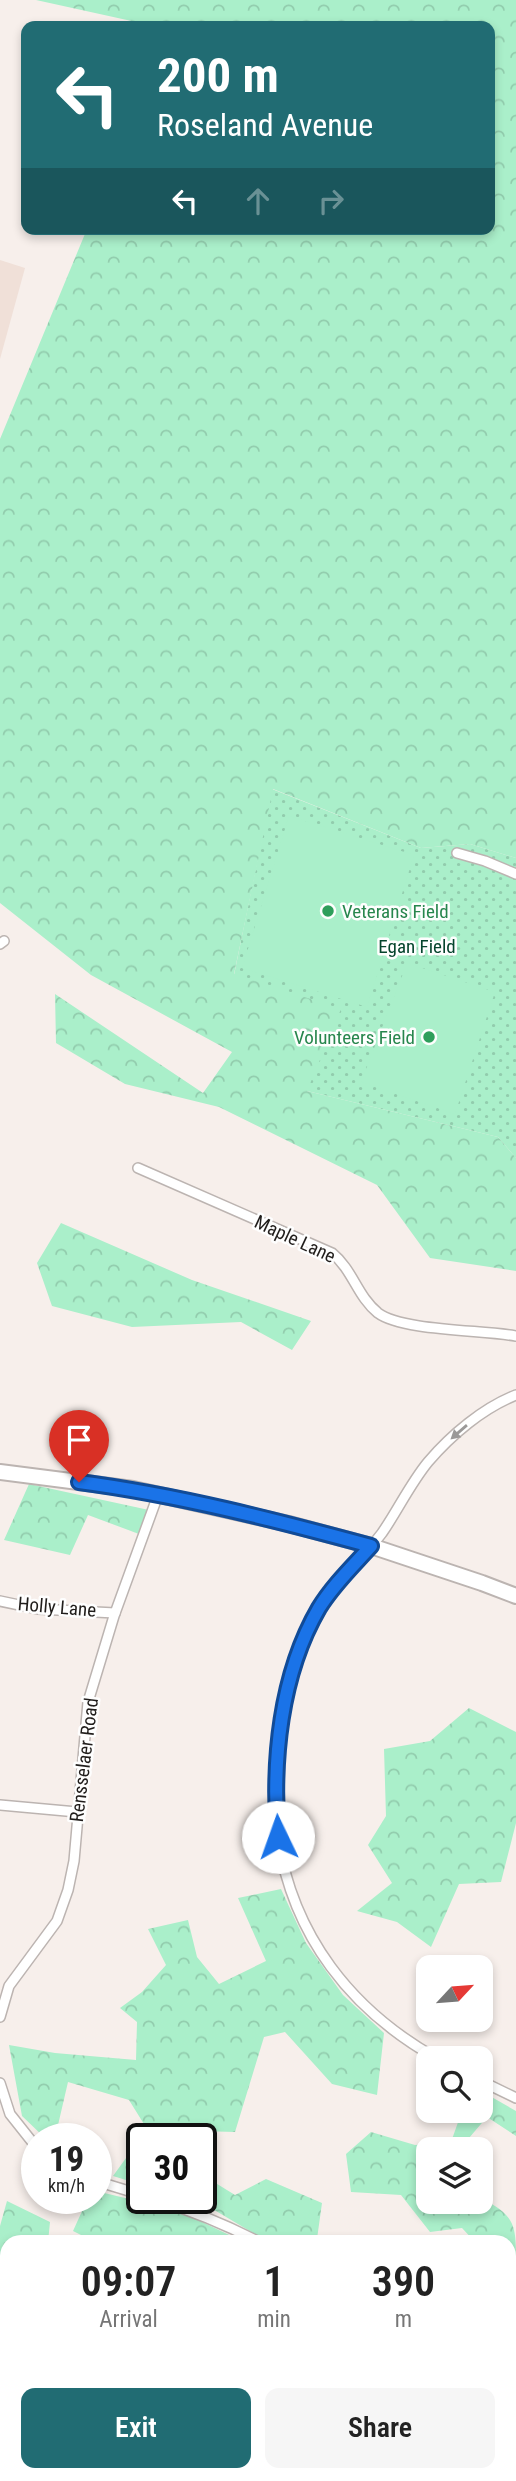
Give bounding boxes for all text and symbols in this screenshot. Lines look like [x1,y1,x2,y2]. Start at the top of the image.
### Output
text: 200 m [157,47,279,104]
icon: left [42,49,133,140]
text: Roseland Avenue [157,106,373,144]
icon: left [166,182,204,220]
icon: ahead [239,182,277,220]
icon: right [312,182,350,220]
place label: Veterans Field [342,900,449,923]
marker: Veterans Field [320,903,336,919]
park label: Egan Field [378,935,456,958]
place label: Volunteers Field [294,1026,415,1049]
marker: Volunteers Field [421,1029,437,1045]
street label: Maple Lane [251,1210,339,1268]
pin [49,1410,109,1482]
icon: arrive [60,1421,98,1459]
one-way arrow [450,1424,468,1440]
street label: Holly Lane [17,1592,97,1622]
street label: Rensselaer Road [65,1697,103,1823]
position arrow [241,1800,315,1874]
north arrow [416,1955,494,2032]
map controls [416,1955,493,2214]
button: search [416,2046,493,2123]
speed limit sign: 30 [126,2123,217,2214]
button: layers [416,2137,493,2214]
text: 19 [49,2139,84,2180]
text: km/h [48,2175,85,2196]
text: 09:07 [81,2257,176,2306]
text: 1 [264,2257,285,2306]
text: 390 [372,2257,435,2306]
text: Arrival [99,2306,158,2333]
text: min [257,2306,291,2333]
text: m [395,2306,412,2333]
button: Exit [21,2388,251,2468]
button: Share [265,2388,495,2468]

